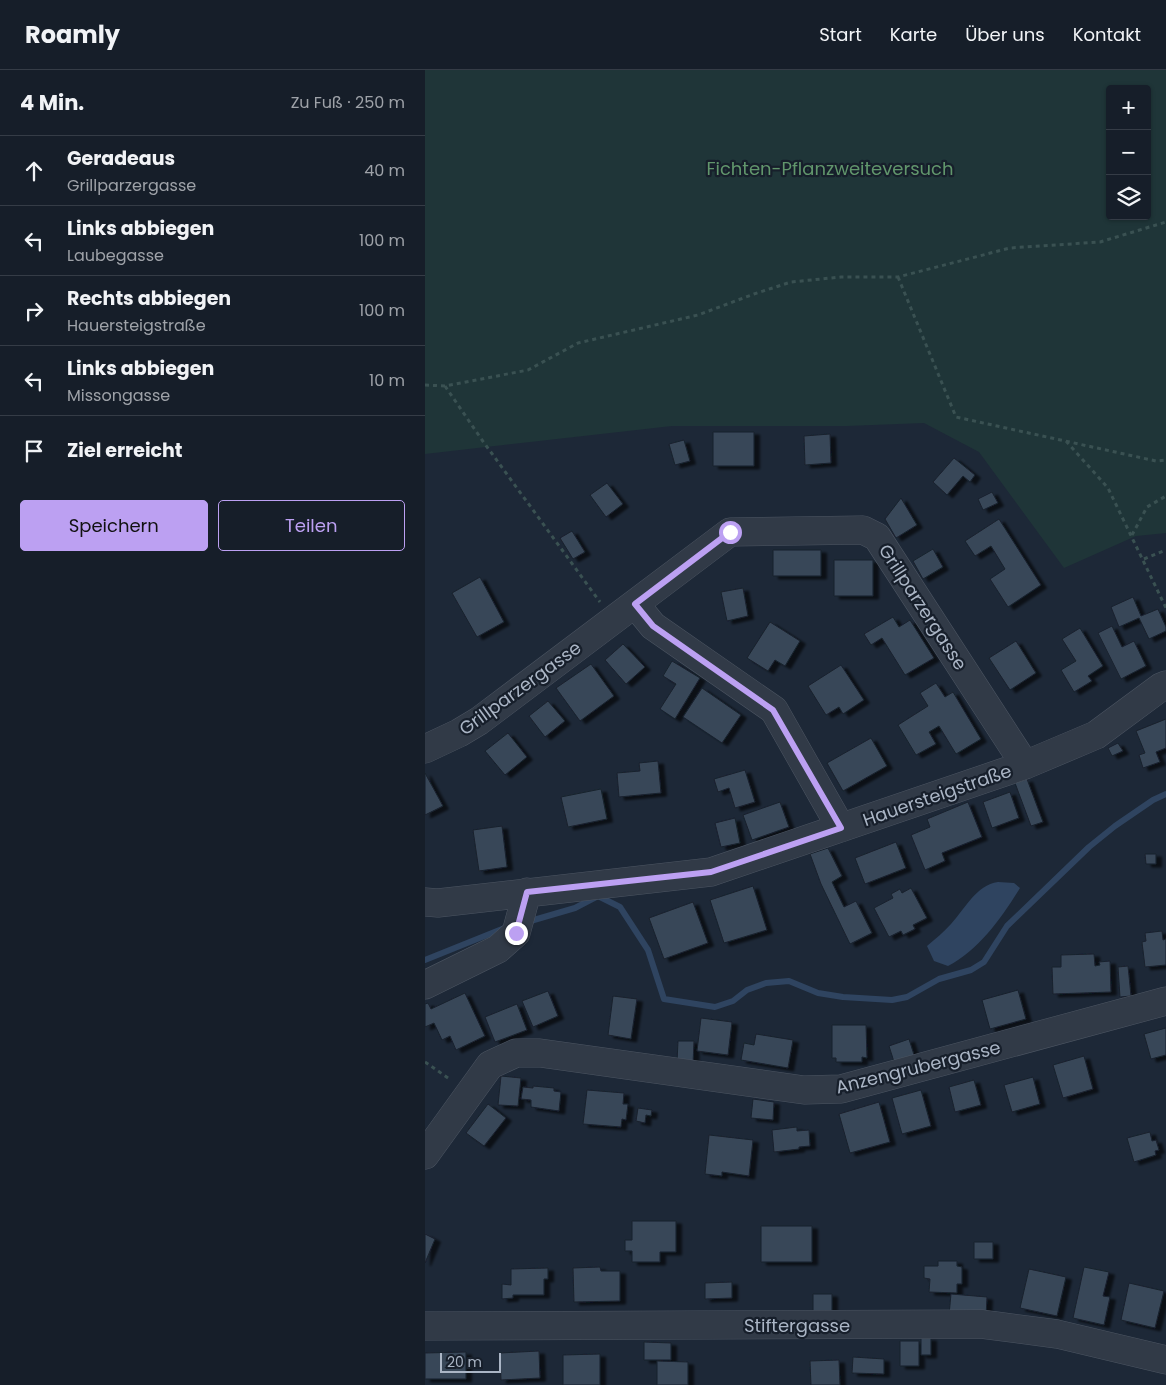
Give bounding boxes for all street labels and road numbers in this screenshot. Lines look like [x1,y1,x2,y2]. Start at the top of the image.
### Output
street label: Grillparzergasse [873,539,973,675]
street label: Grillparzergasse [454,635,586,741]
street label: Hauersteigstraße [859,758,1015,832]
street label: Anzengrubergasse [833,1034,1003,1100]
street label: Stiftergasse [744,1313,850,1338]

